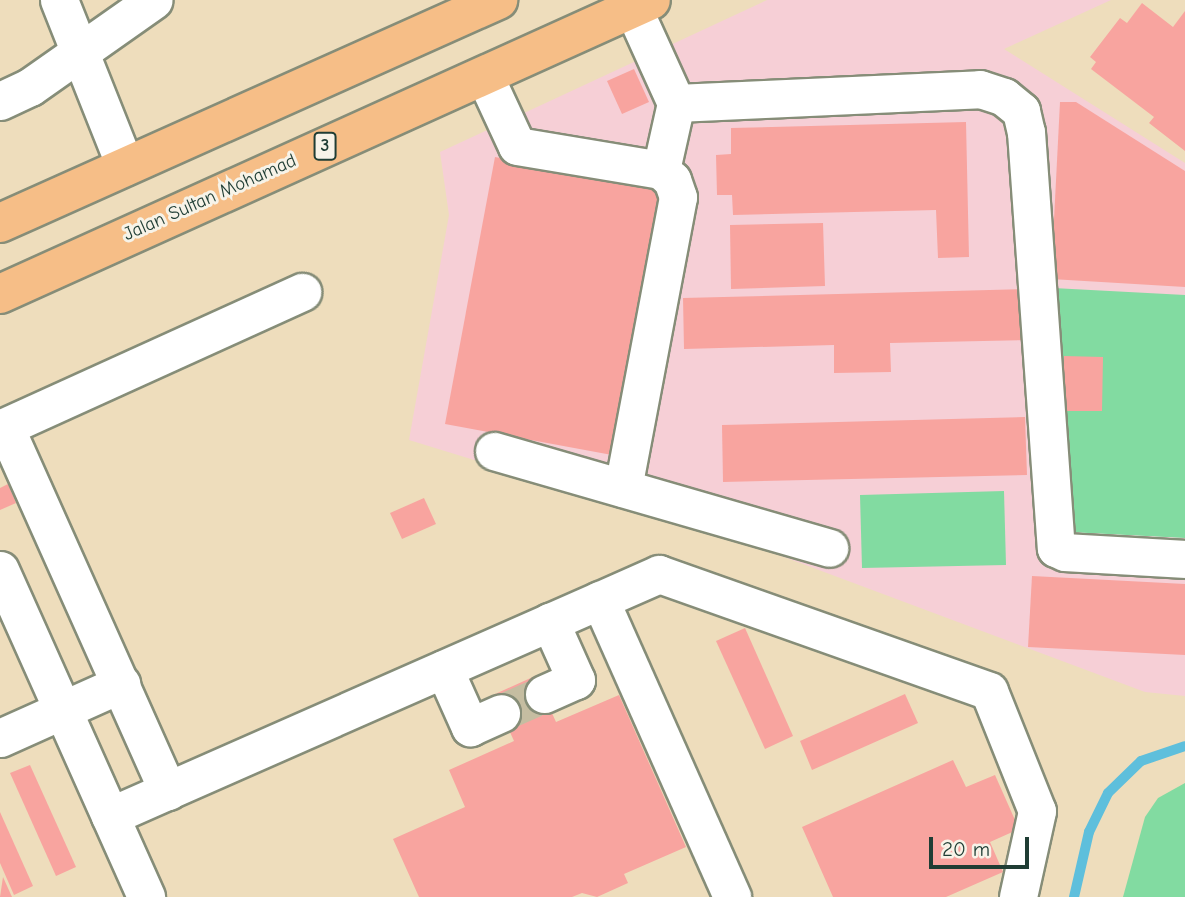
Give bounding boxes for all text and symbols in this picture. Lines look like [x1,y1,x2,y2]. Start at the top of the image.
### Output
road number: 3 [313,132,337,160]
street label: Jalan Sultan Mohamad [120,150,300,246]
scale bar [933,824,1033,868]
text: 20 m [942,837,990,861]

